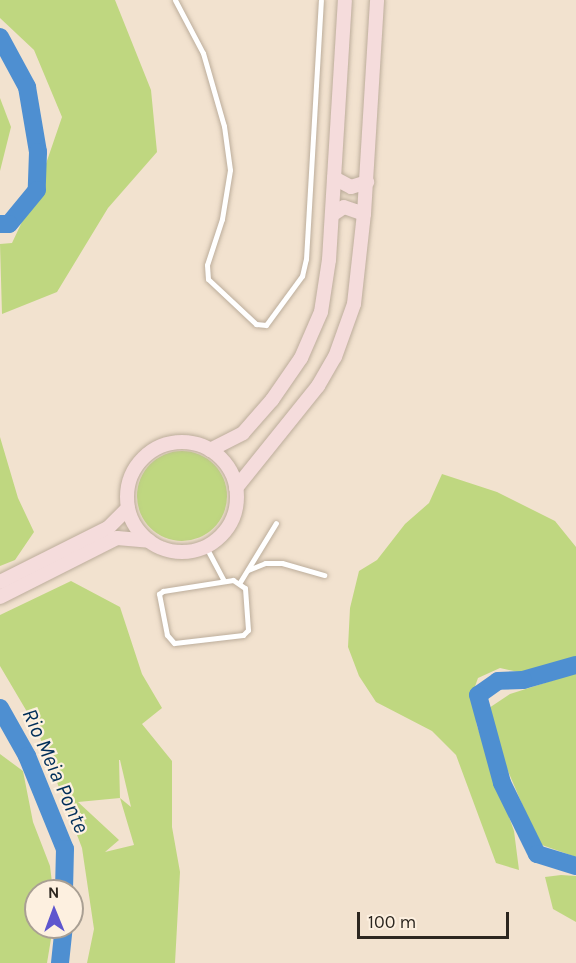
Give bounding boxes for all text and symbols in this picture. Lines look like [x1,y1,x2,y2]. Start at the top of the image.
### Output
water label: Rio Meia Ponte [16,705,94,837]
north arrow [24,879,84,939]
text: N [48,883,60,902]
scale bar [360,900,512,938]
text: 100 m [368,911,416,933]

